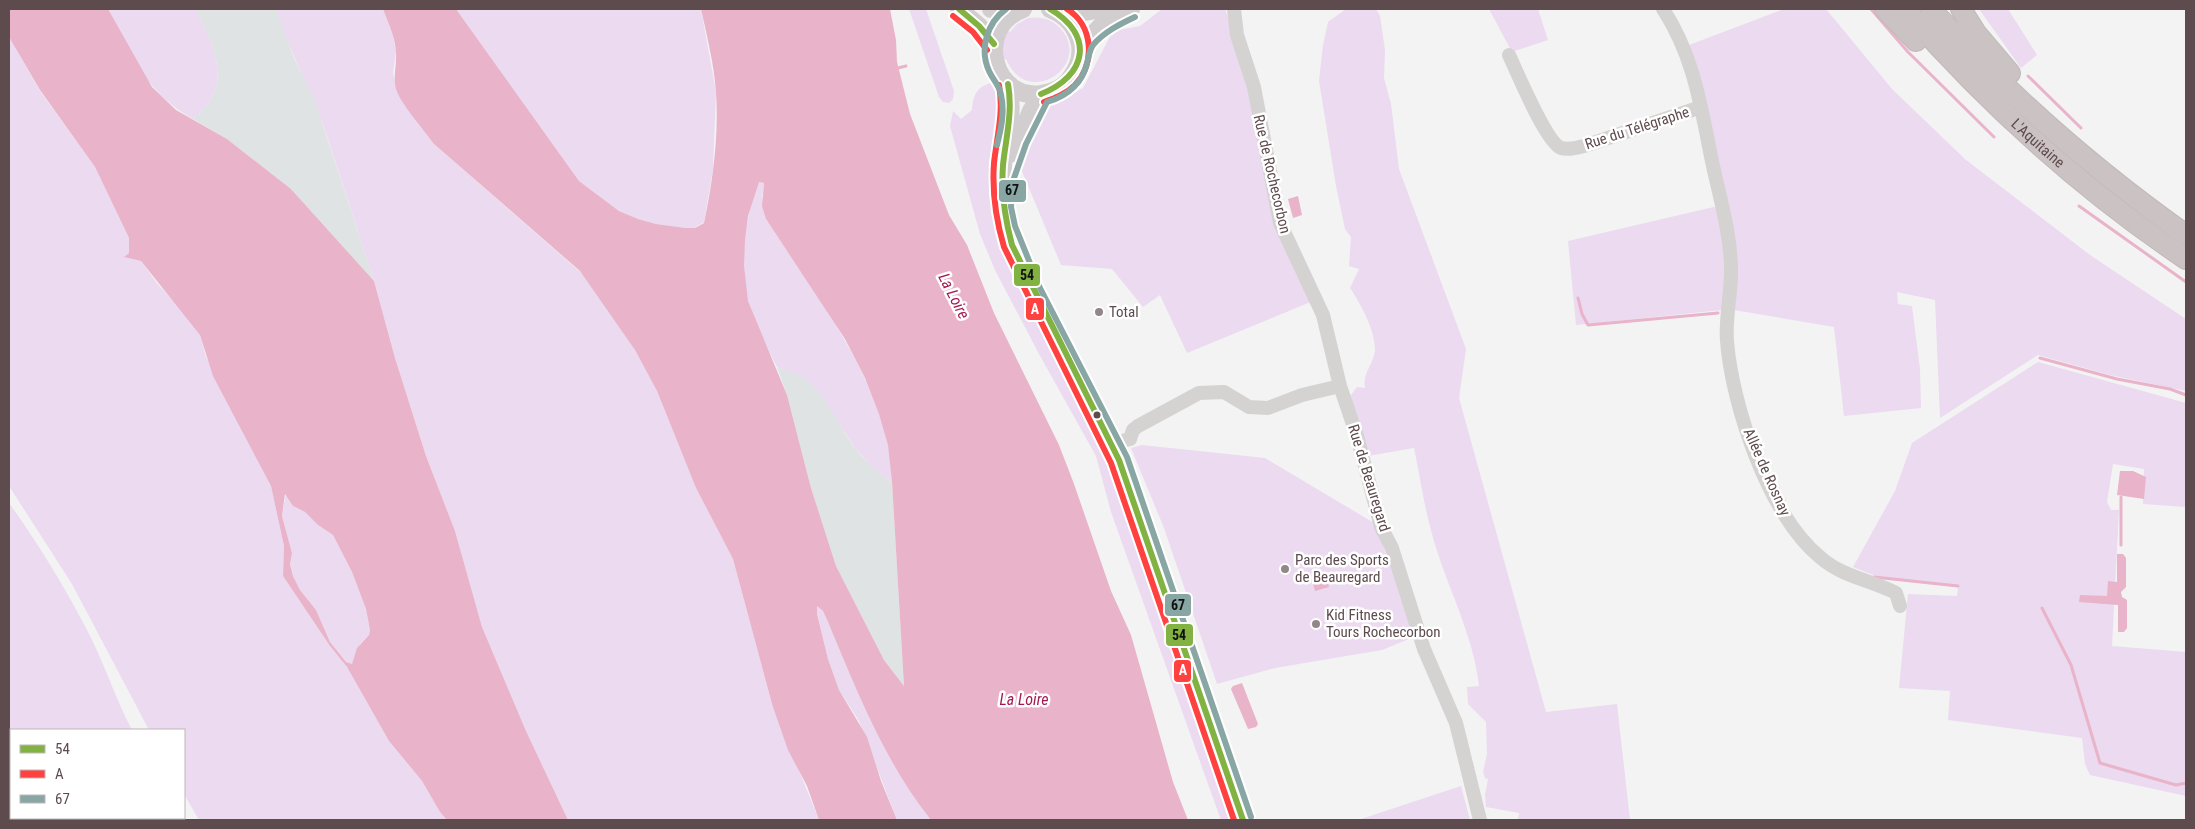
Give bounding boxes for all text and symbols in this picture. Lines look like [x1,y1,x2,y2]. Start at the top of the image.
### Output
street label: Rue du Télégraphe [1583,103,1691,153]
street label: Rue de Rochecorbon [1250,113,1294,235]
street label: L'Aquitaine [2008,115,2068,172]
line badge: 67 [998,179,1027,203]
text: 67 [1005,182,1019,198]
line badge: 54 [1013,263,1041,287]
text: 54 [1020,267,1034,283]
water label: La Loire [934,270,974,322]
line badge: A [1025,297,1045,321]
text: A [1031,301,1040,317]
place label: Total [1109,303,1139,321]
marker: Total [1093,306,1105,318]
unlabelled marker [1092,410,1102,420]
street label: Rue de Beauregard [1344,422,1394,534]
street label: Allée de Rosnay [1740,425,1794,519]
place label: Parc des Sports de Beauregard [1295,551,1389,586]
marker: Parc des Sports de Beauregard [1279,563,1291,575]
line badge: 67 [1164,593,1192,617]
text: 67 [1171,597,1185,613]
place label: Kid Fitness Tours Rochecorbon [1326,606,1441,641]
marker: Kid Fitness Tours Rochecorbon [1310,618,1322,630]
line badge: 54 [1165,623,1194,647]
text: 54 [1172,627,1186,643]
line badge: A [1173,659,1192,683]
text: A [1179,662,1188,678]
water label: La Loire [999,690,1049,709]
legend [10,729,185,819]
text: 54 [55,740,70,758]
text: A [55,765,64,783]
text: 67 [55,790,70,808]

